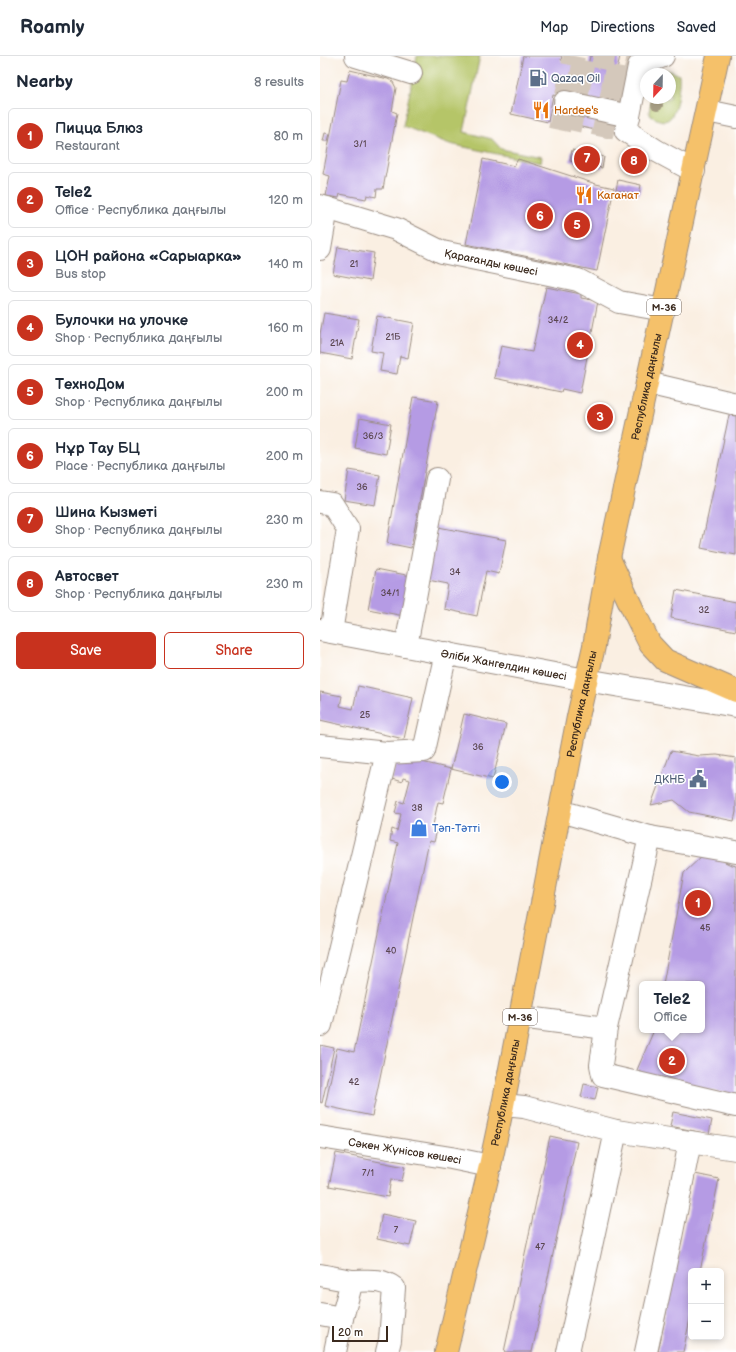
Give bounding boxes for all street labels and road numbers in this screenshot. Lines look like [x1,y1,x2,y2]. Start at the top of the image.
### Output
street label: Қарағанды көшесі [443,247,539,279]
road number: M-36 [647,299,681,315]
street label: Республика даңғылы [629,332,665,442]
street label: Әліби Жангелдин көшесі [440,647,568,683]
street label: Республика даңғылы [564,649,600,759]
road number: M-36 [503,1009,537,1025]
street label: Республика даңғылы [488,1038,523,1148]
street label: Сәкен Жүнісов көшесі [347,1136,463,1167]

